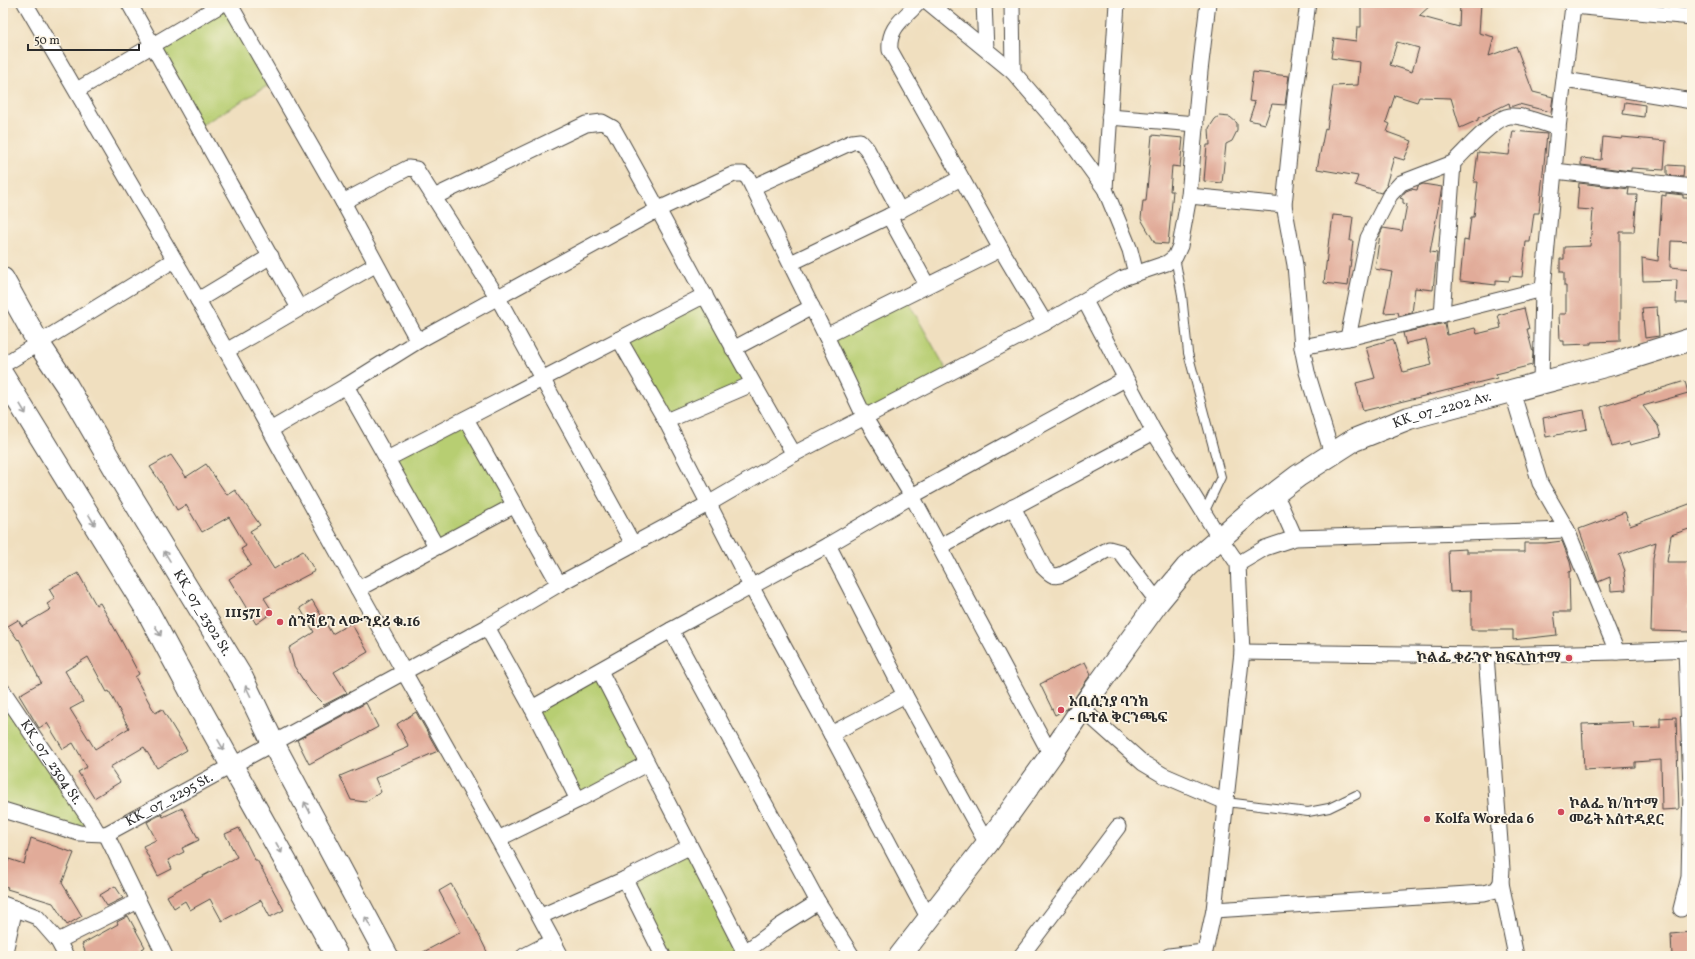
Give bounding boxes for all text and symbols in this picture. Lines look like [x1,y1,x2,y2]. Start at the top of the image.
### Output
scale bar [28,26,139,52]
text: 50 m [34,33,60,49]
street label: KK_07_2202 Av. [1390,387,1493,433]
one-way arrow [19,403,27,414]
one-way arrow [88,514,96,526]
one-way arrow [163,550,171,562]
street label: KK_07_2302 St. [169,566,236,660]
place label: 111571 [225,604,261,623]
marker: 111571 [264,608,274,618]
place label: ሰንሻይን ላውንደሪ ቁ.16 [288,613,420,632]
marker: ሰንሻይን ላውንደሪ ቁ.16 [275,617,285,627]
one-way arrow [155,625,163,637]
place label: ኮልፌ ቀራንዮ ክፍለከተማ [1416,649,1561,668]
marker: ኮልፌ ቀራንዮ ክፍለከተማ [1564,653,1574,663]
one-way arrow [244,686,251,698]
place label: አቢሲንያ ባንክ - ቤተል ቅርንጫፍ [1069,693,1168,728]
marker: አቢሲንያ ባንክ - ቤተል ቅርንጫፍ [1056,705,1066,715]
street label: KK_07_2304 St. [16,716,87,809]
one-way arrow [218,739,226,751]
street label: KK_07_2295 St. [122,768,216,831]
place label: ኮልፌ ክ/ከተማ መሬት አስተዳደር [1569,795,1664,830]
one-way arrow [303,801,310,813]
marker: ኮልፌ ክ/ከተማ መሬት አስተዳደር [1556,807,1566,817]
place label: Kolfa Woreda 6 [1435,810,1535,829]
marker: Kolfa Woreda 6 [1422,814,1432,824]
one-way arrow [276,842,283,854]
one-way arrow [364,916,372,928]

